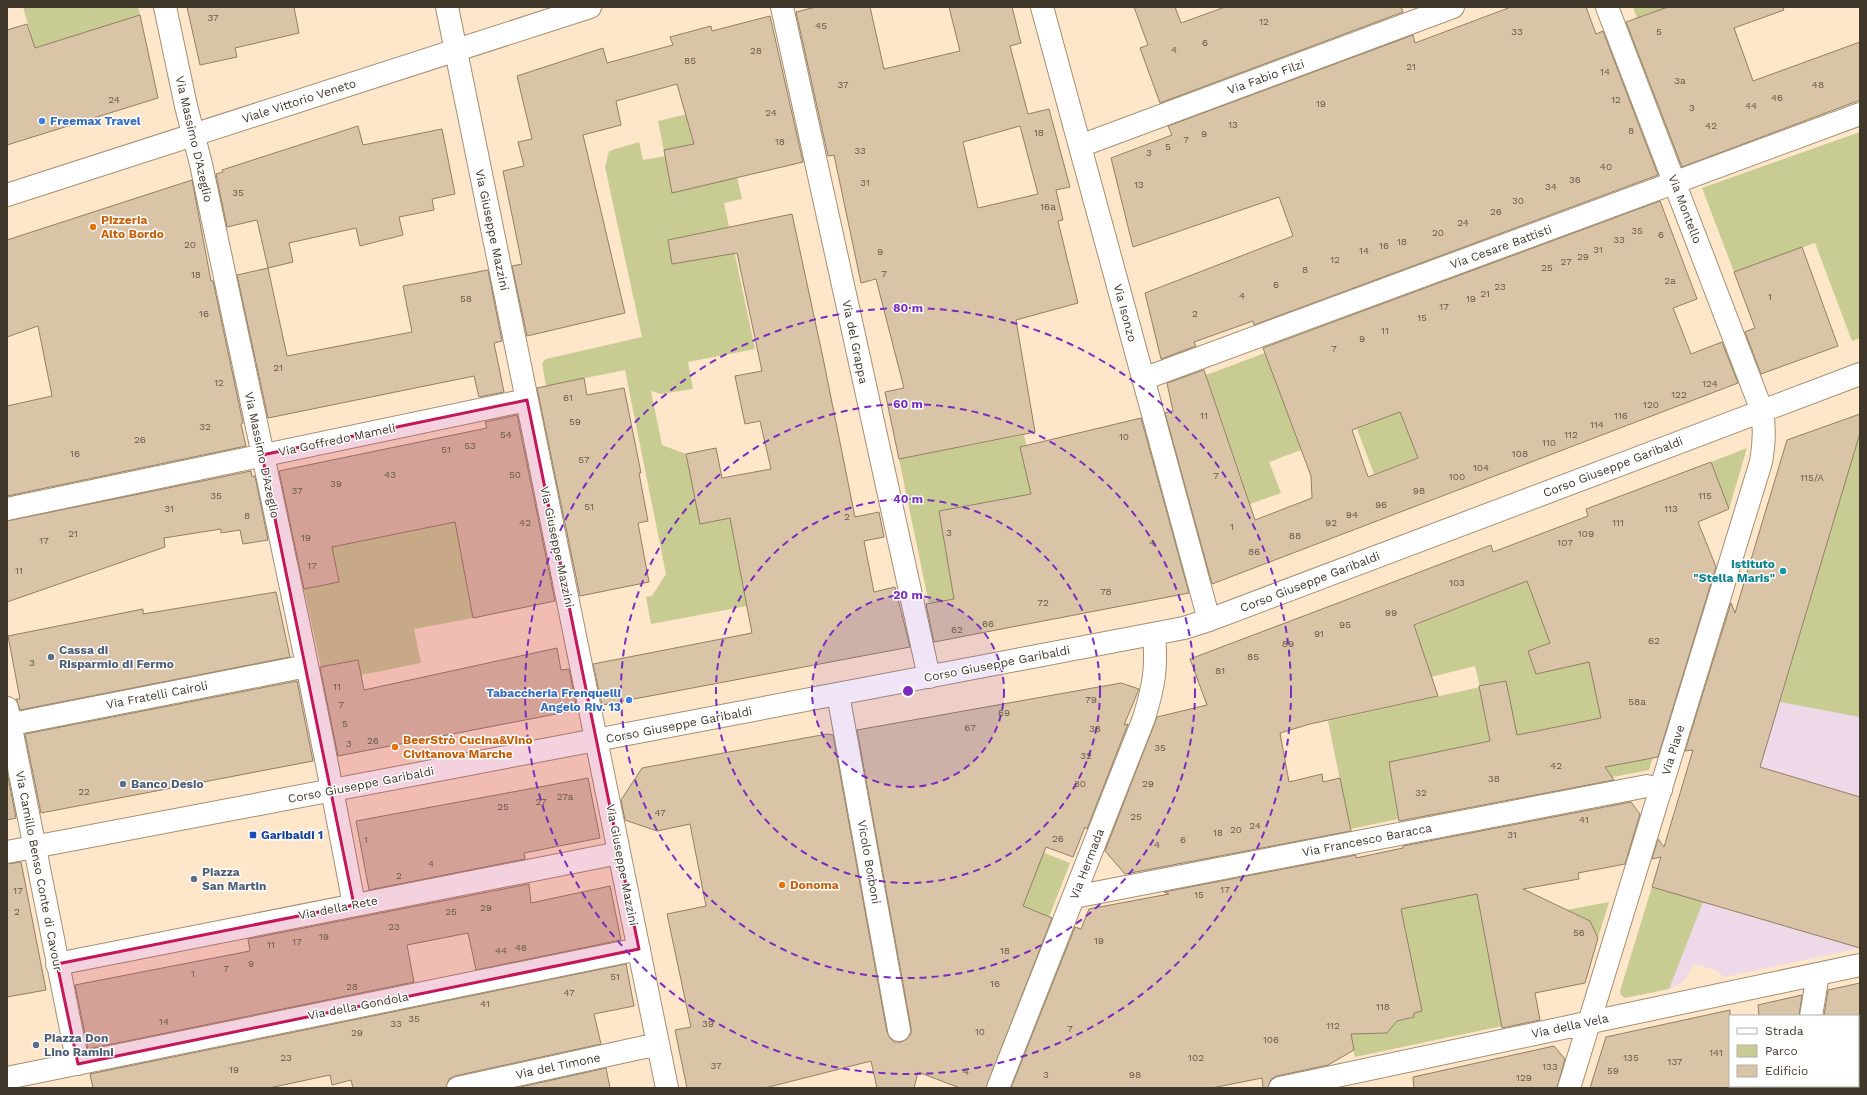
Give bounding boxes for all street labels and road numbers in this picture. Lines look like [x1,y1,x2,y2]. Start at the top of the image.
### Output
street label: Via Fabio Filzi [1226,57,1306,97]
street label: Via Massimo D'Azeglio [173,75,215,203]
street label: Viale Vittorio Veneto [240,76,358,126]
street label: Via Giuseppe Mazzini [472,168,512,292]
street label: Via Montello [1665,173,1705,245]
street label: Via Cesare Battisti [1448,222,1554,272]
street label: Via Isonzo [1111,282,1139,344]
street label: Via del Grappa [839,299,871,385]
street label: Via Massimo D'Azeglio [242,390,282,520]
street label: Via Goffredo Mameli [277,421,397,459]
street label: Corso Giuseppe Garibaldi [1541,434,1685,500]
street label: Via Giuseppe Mazzini [537,485,577,609]
street label: Corso Giuseppe Garibaldi [1238,549,1382,615]
street label: Corso Giuseppe Garibaldi [923,643,1071,685]
street label: Via Fratelli Cairoli [105,678,209,712]
street label: Corso Giuseppe Garibaldi [605,704,753,746]
street label: Via Piave [1659,723,1687,777]
street label: Corso Giuseppe Garibaldi [287,764,435,806]
street label: Via Camillo Benso Conte di Cavour [13,770,65,972]
street label: Via Giuseppe Mazzini [603,803,641,927]
street label: Vicolo Borboni [855,819,883,905]
street label: Via Francesco Baracca [1301,821,1433,859]
street label: Via Hermada [1067,826,1107,901]
street label: Via della Rete [297,893,379,923]
street label: Via della Gondola [306,989,410,1023]
street label: Via della Vela [1530,1011,1610,1041]
street label: Via del Timone [514,1050,602,1082]

